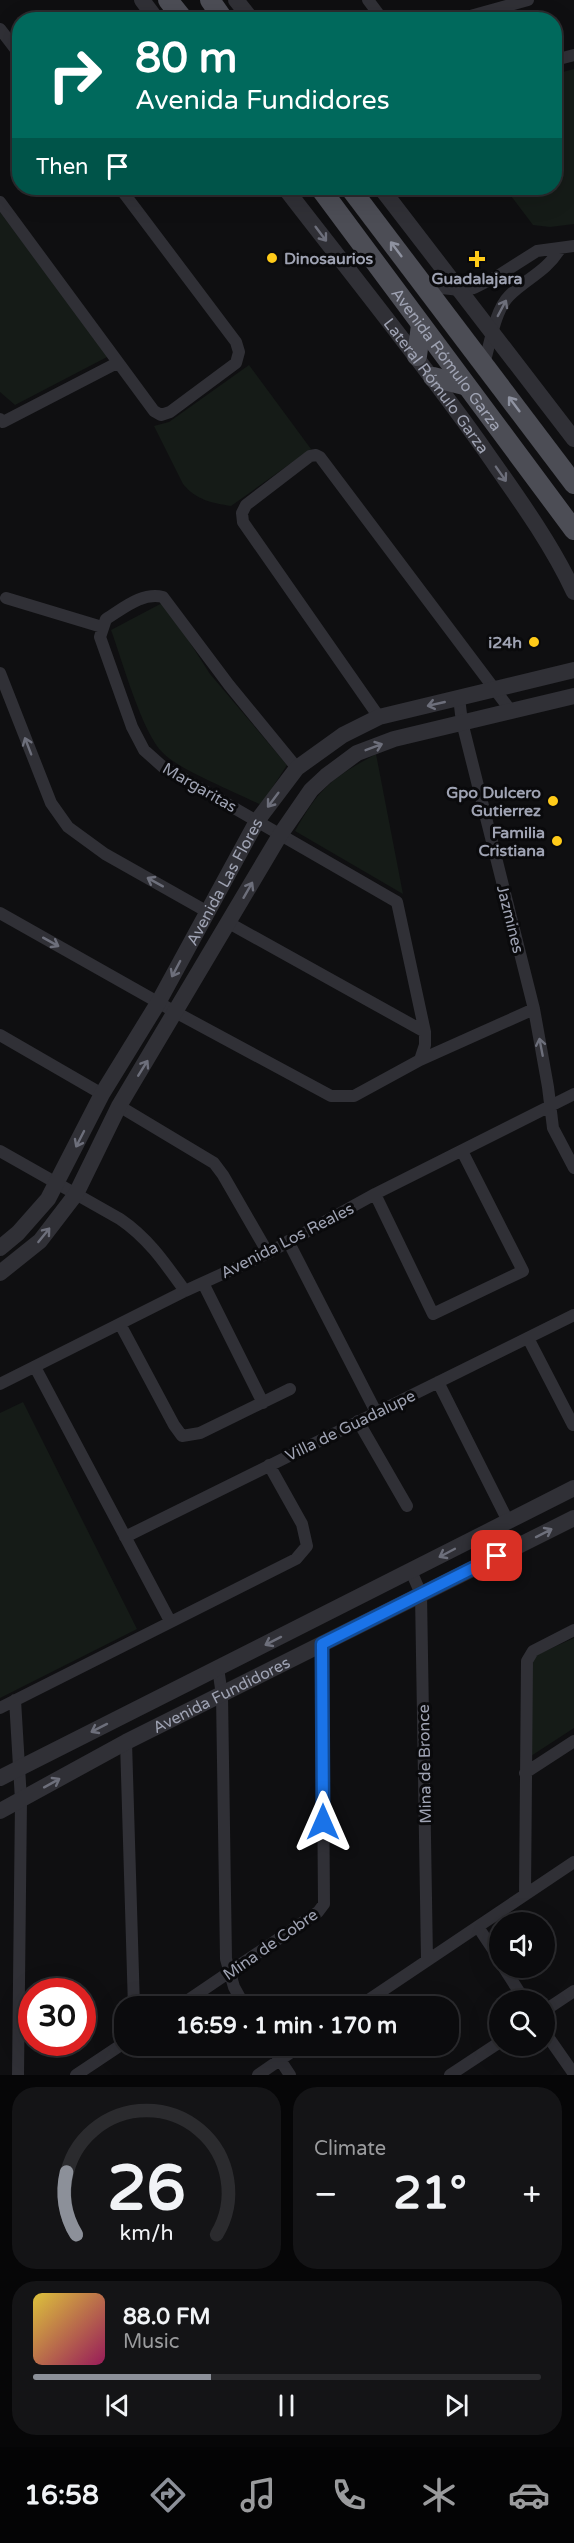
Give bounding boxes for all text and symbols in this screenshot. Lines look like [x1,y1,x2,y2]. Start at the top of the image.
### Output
text: 80 m [135,33,237,84]
icon: right [36,36,114,114]
text: Avenida Fundidores [135,84,390,117]
icon: arrive [101,150,134,183]
text: Then [36,154,89,180]
one-way arrow [314,226,327,242]
one-way arrow [389,241,402,257]
place label: Dinosaurios [284,249,374,269]
marker: Dinosaurios [265,251,279,265]
marker: Guadalajara [470,252,484,266]
place label: Guadalajara [431,269,523,289]
street label: Avenida Rómulo Garza [386,284,506,435]
one-way arrow [496,300,508,318]
street label: Lateral Rómulo Garza [379,314,493,458]
one-way arrow [507,396,520,412]
one-way arrow [495,465,507,481]
place label: i24h [488,633,522,653]
marker: i24h [527,635,541,649]
one-way arrow [426,699,446,710]
one-way arrow [22,737,33,755]
one-way arrow [364,741,382,752]
street label: Margaritas [159,759,240,817]
place label: Gpo Dulcero Gutierrez [446,783,541,821]
one-way arrow [267,792,279,808]
marker: Gpo Dulcero Gutierrez [546,794,560,808]
street label: Avenida Las Flores [182,815,268,949]
place label: Familia Cristiana [478,823,545,861]
marker: Familia Cristiana [550,834,564,848]
one-way arrow [147,876,164,888]
one-way arrow [243,882,255,899]
street label: Jazmines [492,883,528,955]
one-way arrow [42,936,59,948]
one-way arrow [170,960,182,977]
one-way arrow [535,1038,546,1058]
one-way arrow [137,1060,149,1077]
one-way arrow [74,1129,85,1147]
street label: Avenida Los Reales [218,1199,357,1283]
one-way arrow [38,1227,51,1243]
street label: Villa de Guadalupe [282,1386,419,1466]
one-way arrow [534,1527,552,1538]
pin [471,1530,522,1581]
icon: arrive [480,1539,513,1572]
one-way arrow [438,1547,456,1559]
one-way arrow [264,1635,282,1647]
street label: Avenida Fundidores [150,1653,294,1738]
street label: Mina de Bronce [414,1704,436,1824]
one-way arrow [90,1723,108,1735]
one-way arrow [42,1777,60,1788]
position arrow [291,1790,355,1854]
street label: Mina de Cobre [219,1905,322,1985]
map controls [489,1912,555,2056]
button: sound [489,1912,555,1978]
speed limit sign: 30 [18,1978,96,2056]
button: search [489,1990,555,2056]
text: 16:59 · 1 min · 170 m [176,2013,397,2039]
text: Climate [314,2137,386,2161]
text: 26 [107,2152,186,2227]
text: 21° [393,2167,467,2221]
text: − [314,2175,338,2214]
text: + [522,2175,541,2214]
text: km/h [120,2220,173,2246]
text: 88.0 FM [123,2304,211,2330]
text: Music [123,2330,179,2354]
icon: previous [101,2389,134,2422]
icon: pause [270,2389,303,2422]
icon: next [440,2389,473,2422]
icon: directions [147,2474,189,2516]
icon: music [237,2474,279,2516]
icon: phone [328,2474,370,2516]
icon: climate [418,2474,460,2516]
icon: car [508,2474,550,2516]
text: 16:58 [24,2479,99,2512]

